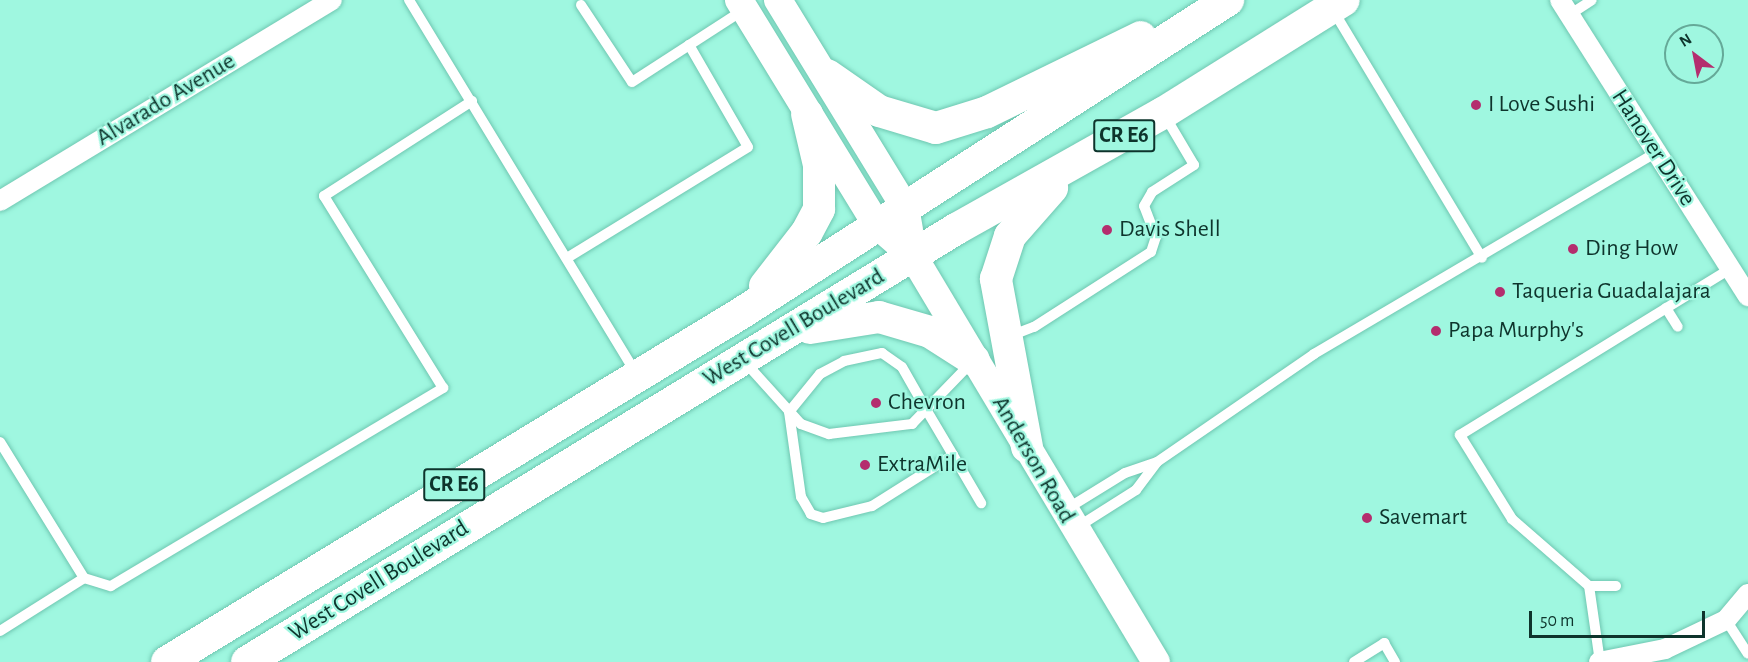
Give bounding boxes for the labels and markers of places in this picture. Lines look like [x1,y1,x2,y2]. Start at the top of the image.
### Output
place label: I Love Sushi [1488,91,1595,119]
marker: I Love Sushi [1469,98,1483,112]
place label: Davis Shell [1119,216,1221,244]
marker: Davis Shell [1100,223,1114,237]
place label: Ding How [1585,235,1678,263]
marker: Ding How [1566,242,1580,256]
place label: Taqueria Guadalajara [1512,278,1711,306]
marker: Taqueria Guadalajara [1493,285,1507,299]
place label: Papa Murphy's [1448,317,1584,345]
marker: Papa Murphy's [1429,324,1443,338]
place label: Chevron [888,389,966,417]
marker: Chevron [869,396,883,410]
place label: ExtraMile [877,451,967,479]
marker: ExtraMile [858,458,872,472]
place label: Savemart [1379,504,1467,532]
marker: Savemart [1360,511,1374,525]

